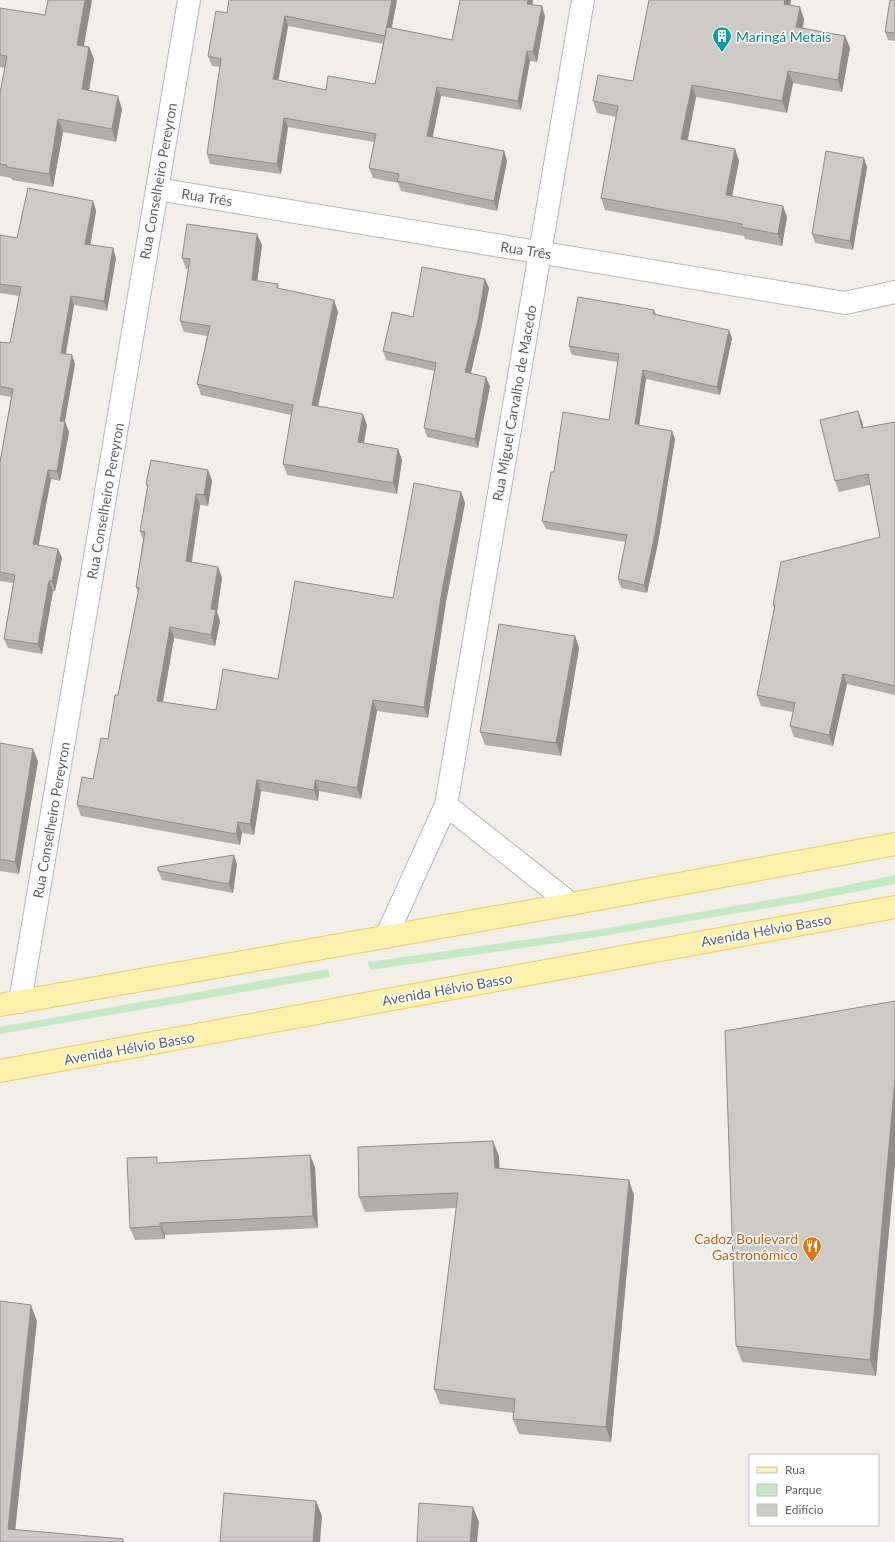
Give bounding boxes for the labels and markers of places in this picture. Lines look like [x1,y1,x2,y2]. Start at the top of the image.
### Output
building icon: Maringá Metais [711,25,733,53]
place label: Maringá Metais [736,28,831,45]
place label: Cadoz Boulevard Gastronômico [694,1230,798,1263]
restaurant icon: Cadoz Boulevard Gastronômico [801,1235,823,1263]

